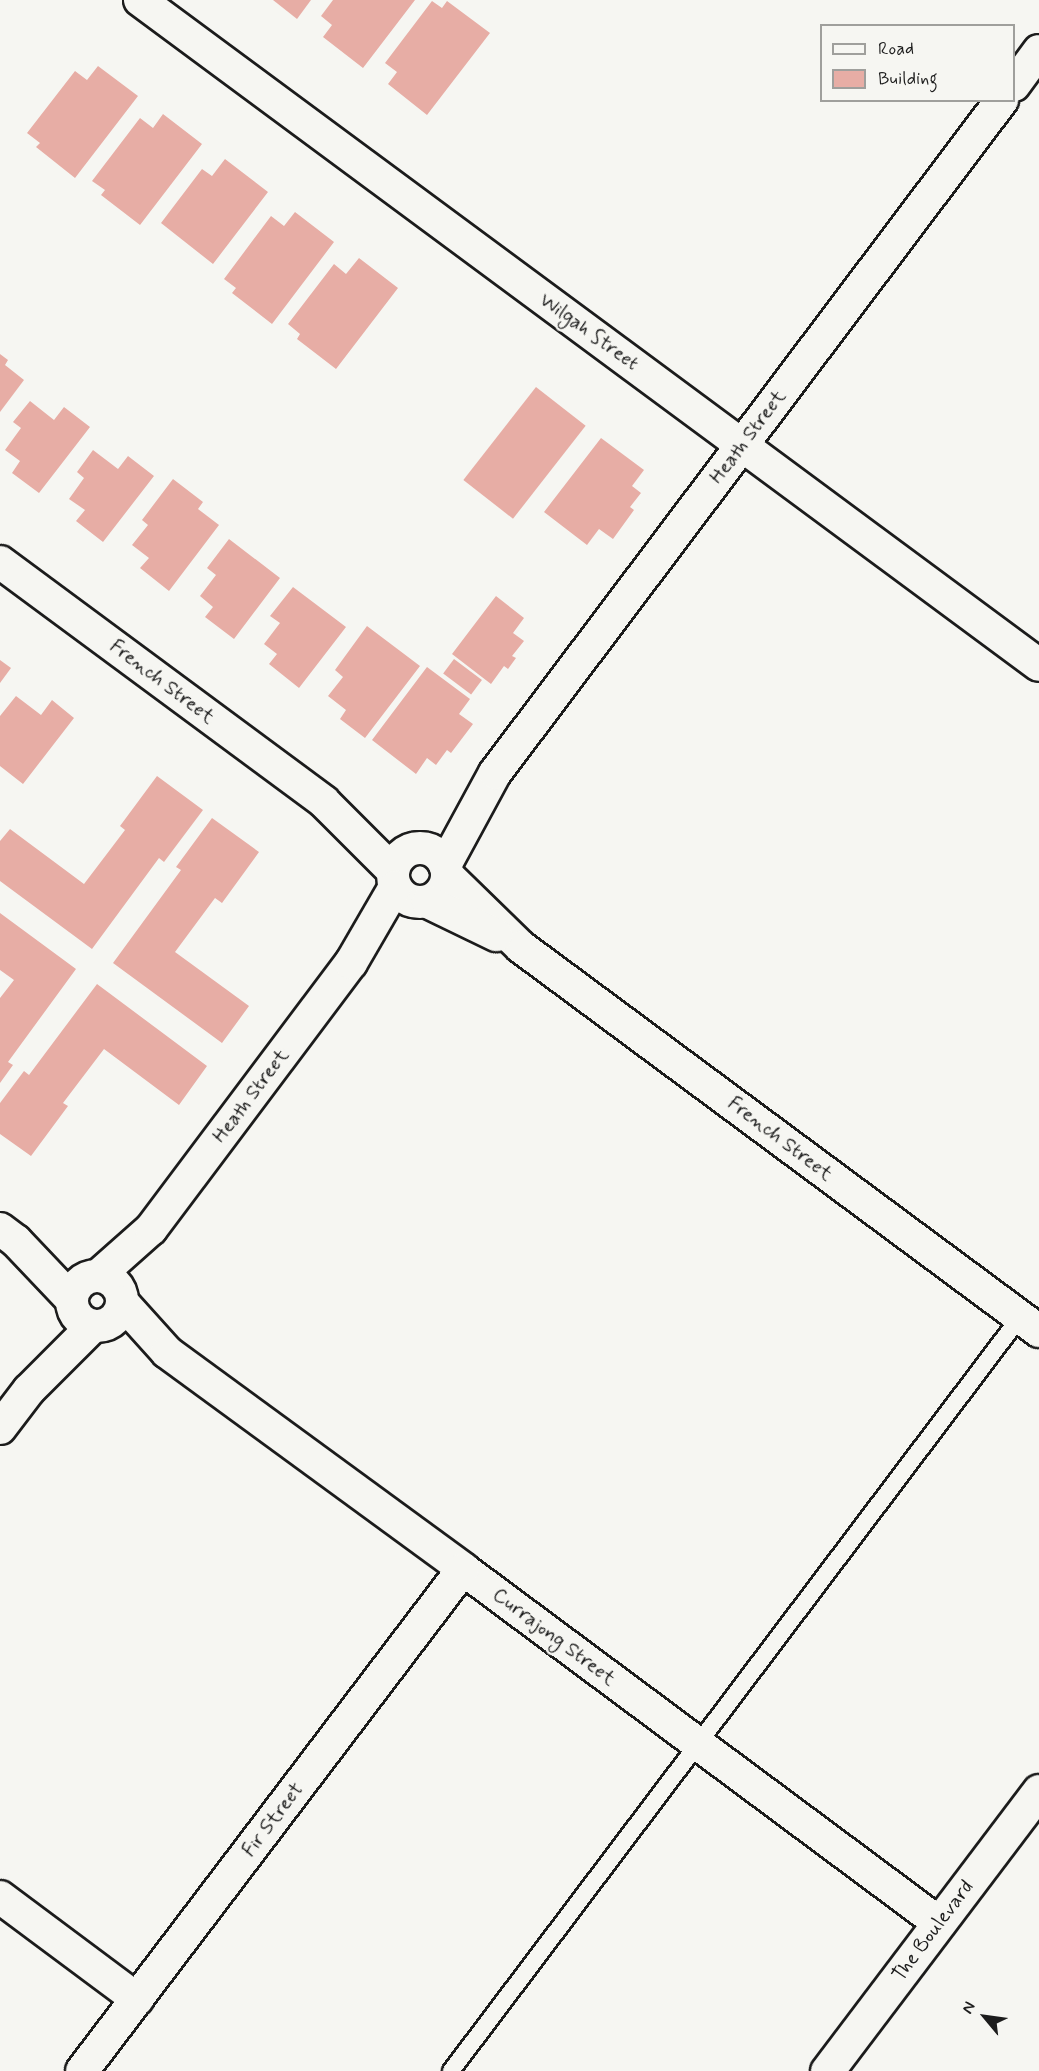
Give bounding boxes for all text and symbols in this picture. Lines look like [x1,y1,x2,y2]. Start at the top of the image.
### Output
legend [820,24,1015,102]
text: Road [878,37,914,61]
text: Building [878,67,938,91]
street label: Wilgah Street [533,287,645,377]
street label: Heath Street [705,385,791,489]
street label: French Street [105,635,219,729]
street label: Heath Street [208,1044,294,1148]
street label: French Street [723,1092,837,1186]
street label: Currajong Street [488,1583,620,1691]
street label: Fir Street [238,1778,308,1862]
street label: The Boulevard [889,1878,977,1984]
north arrow [955,1987,1015,2047]
text: N [957,1998,981,2018]

